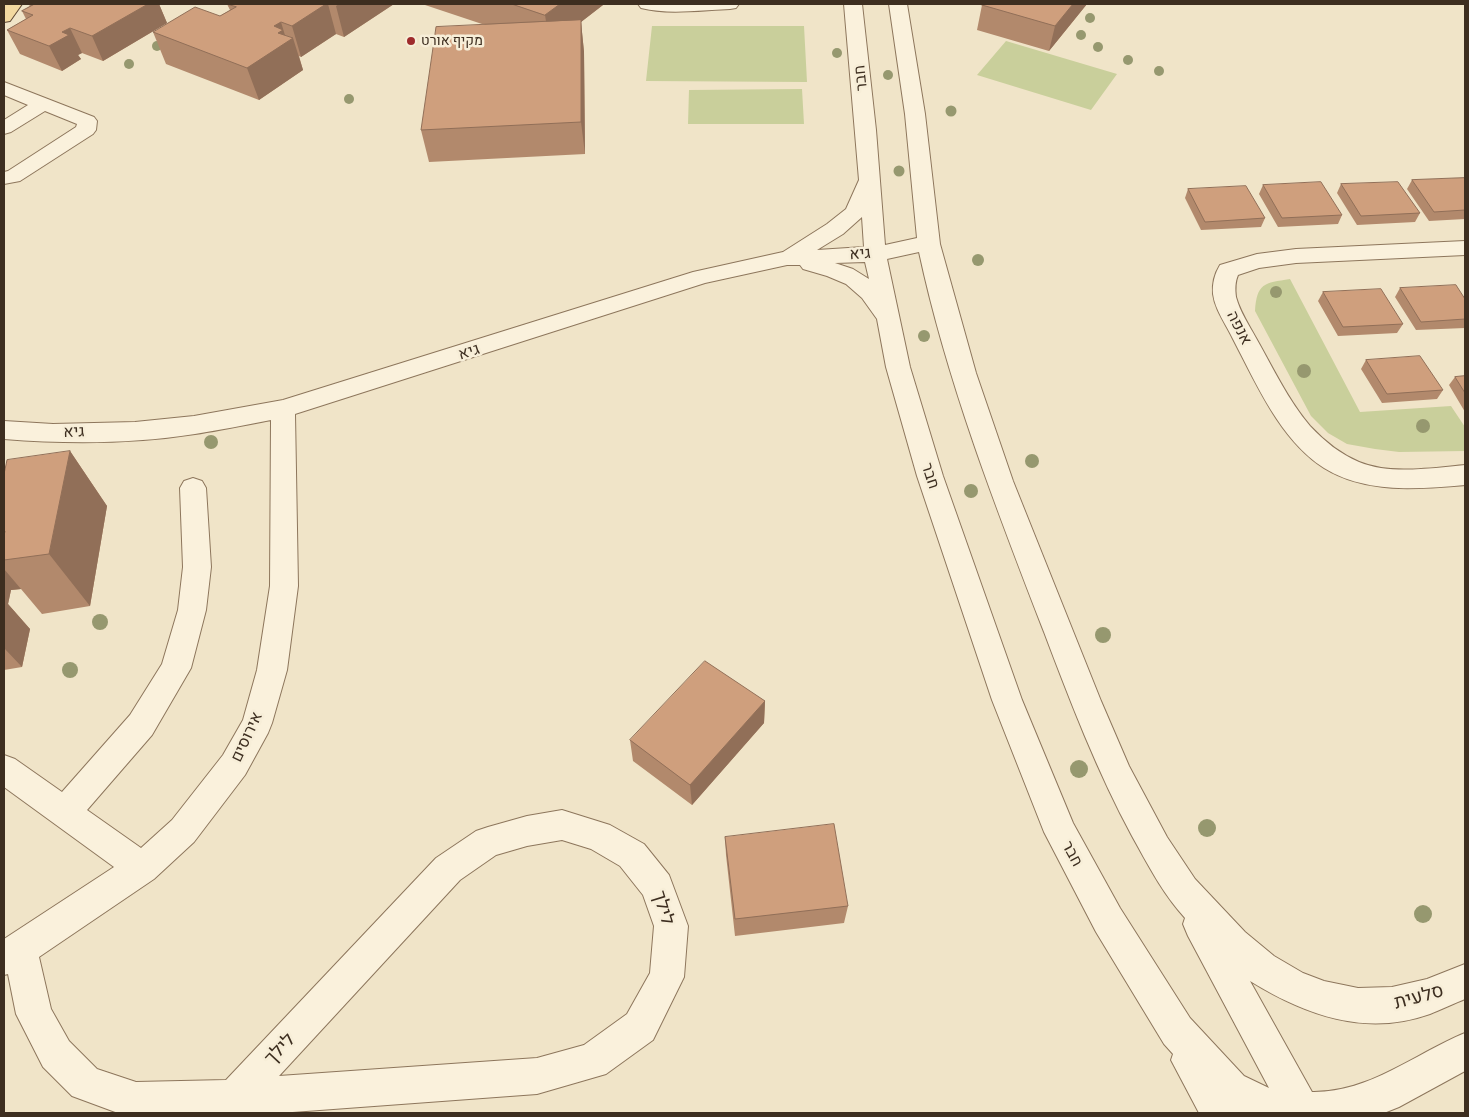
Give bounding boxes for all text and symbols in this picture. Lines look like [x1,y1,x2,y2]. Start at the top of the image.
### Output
place label: מקיף אורט [421,33,483,49]
marker: מקיף אורט [405,35,417,47]
street label: חבר [850,64,872,92]
street label: גיא [849,244,871,264]
street label: אנפה [1222,308,1256,348]
street label: גיא [456,340,482,364]
street label: גיא [63,422,85,442]
street label: חבר [917,461,943,491]
street label: אירוסים [227,709,267,765]
street label: חבר [1057,838,1087,870]
street label: לילך [647,888,679,928]
street label: סלעית [1392,979,1446,1015]
street label: לילך [260,1029,300,1069]

